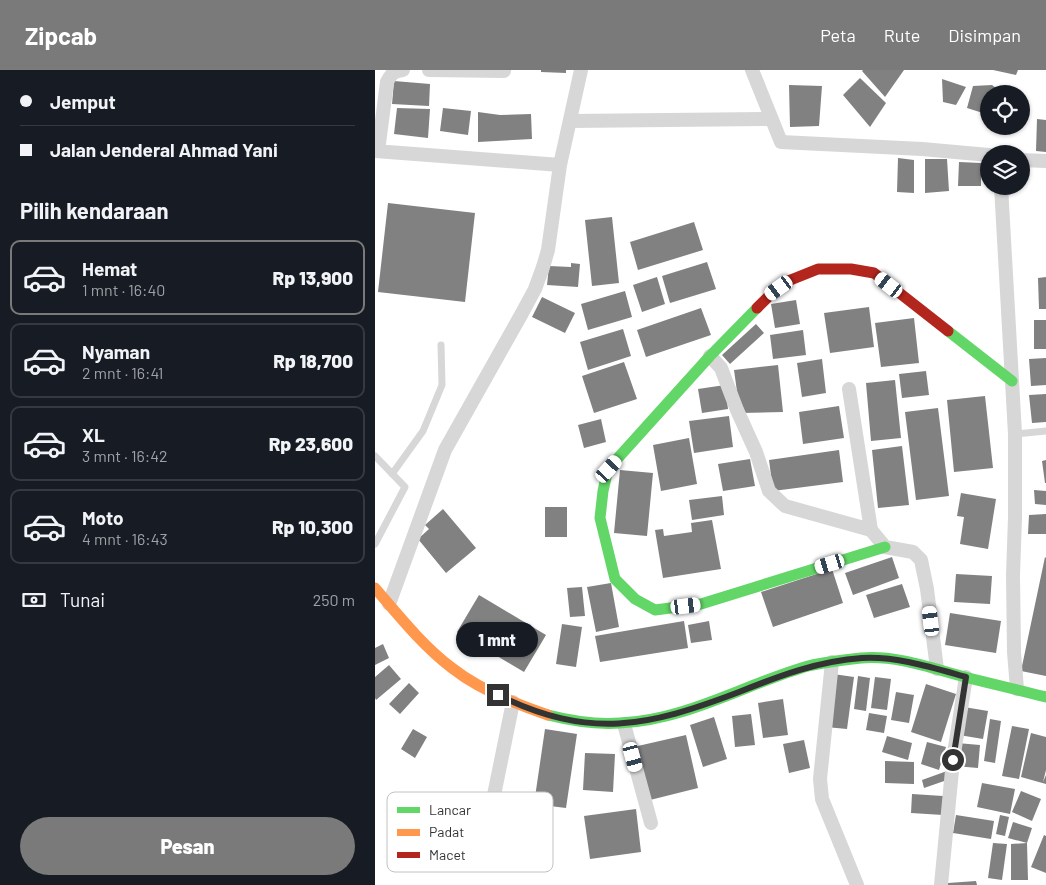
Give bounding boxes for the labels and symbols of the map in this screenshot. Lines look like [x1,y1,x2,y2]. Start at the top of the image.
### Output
car [872,270,905,300]
car [762,273,795,303]
car [593,453,624,485]
car [813,552,846,576]
car [670,597,701,615]
car [921,605,940,637]
callout: 1 mnt [457,622,539,658]
route end [487,684,509,706]
car [621,741,644,773]
route start [942,749,964,771]
legend [387,792,553,872]
text: Lancar [429,801,471,818]
text: Padat [429,823,464,840]
text: Macet [429,846,466,863]

